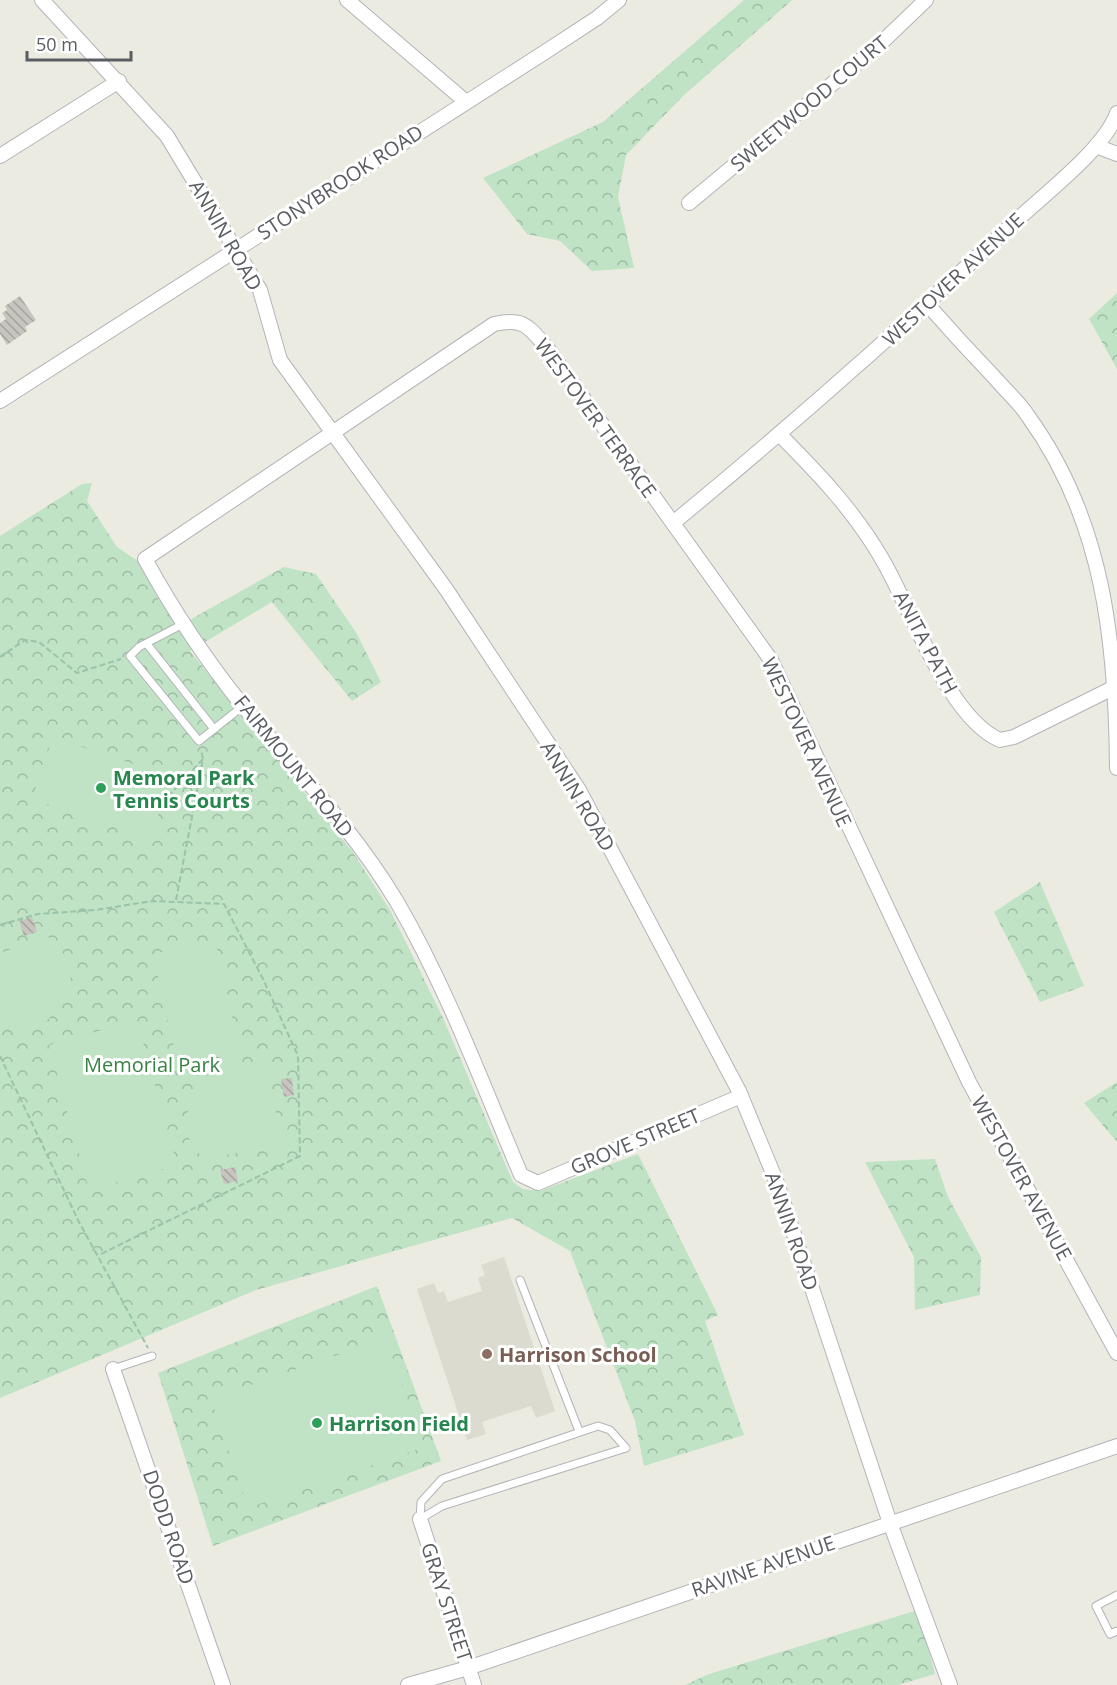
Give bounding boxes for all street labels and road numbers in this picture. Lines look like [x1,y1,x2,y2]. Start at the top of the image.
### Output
street label: SWEETWOOD COURT [724,29,894,177]
street label: STONYBROOK ROAD [252,118,428,246]
street label: ANNIN ROAD [183,175,269,295]
street label: WESTOVER AVENUE [876,206,1030,352]
street label: WESTOVER TERRACE [529,333,663,503]
street label: ANITA PATH [888,586,964,698]
street label: WESTOVER AVENUE [756,653,858,831]
street label: FAIRMOUNT ROAD [228,689,360,843]
street label: ANNIN ROAD [535,736,621,856]
street label: WESTOVER AVENUE [966,1091,1078,1265]
street label: GROVE STREET [566,1102,704,1180]
street label: ANNIN ROAD [759,1168,825,1294]
street label: DODD ROAD [137,1466,201,1588]
street label: RAVINE AVENUE [688,1529,838,1603]
street label: GRAY STREET [415,1539,479,1665]

